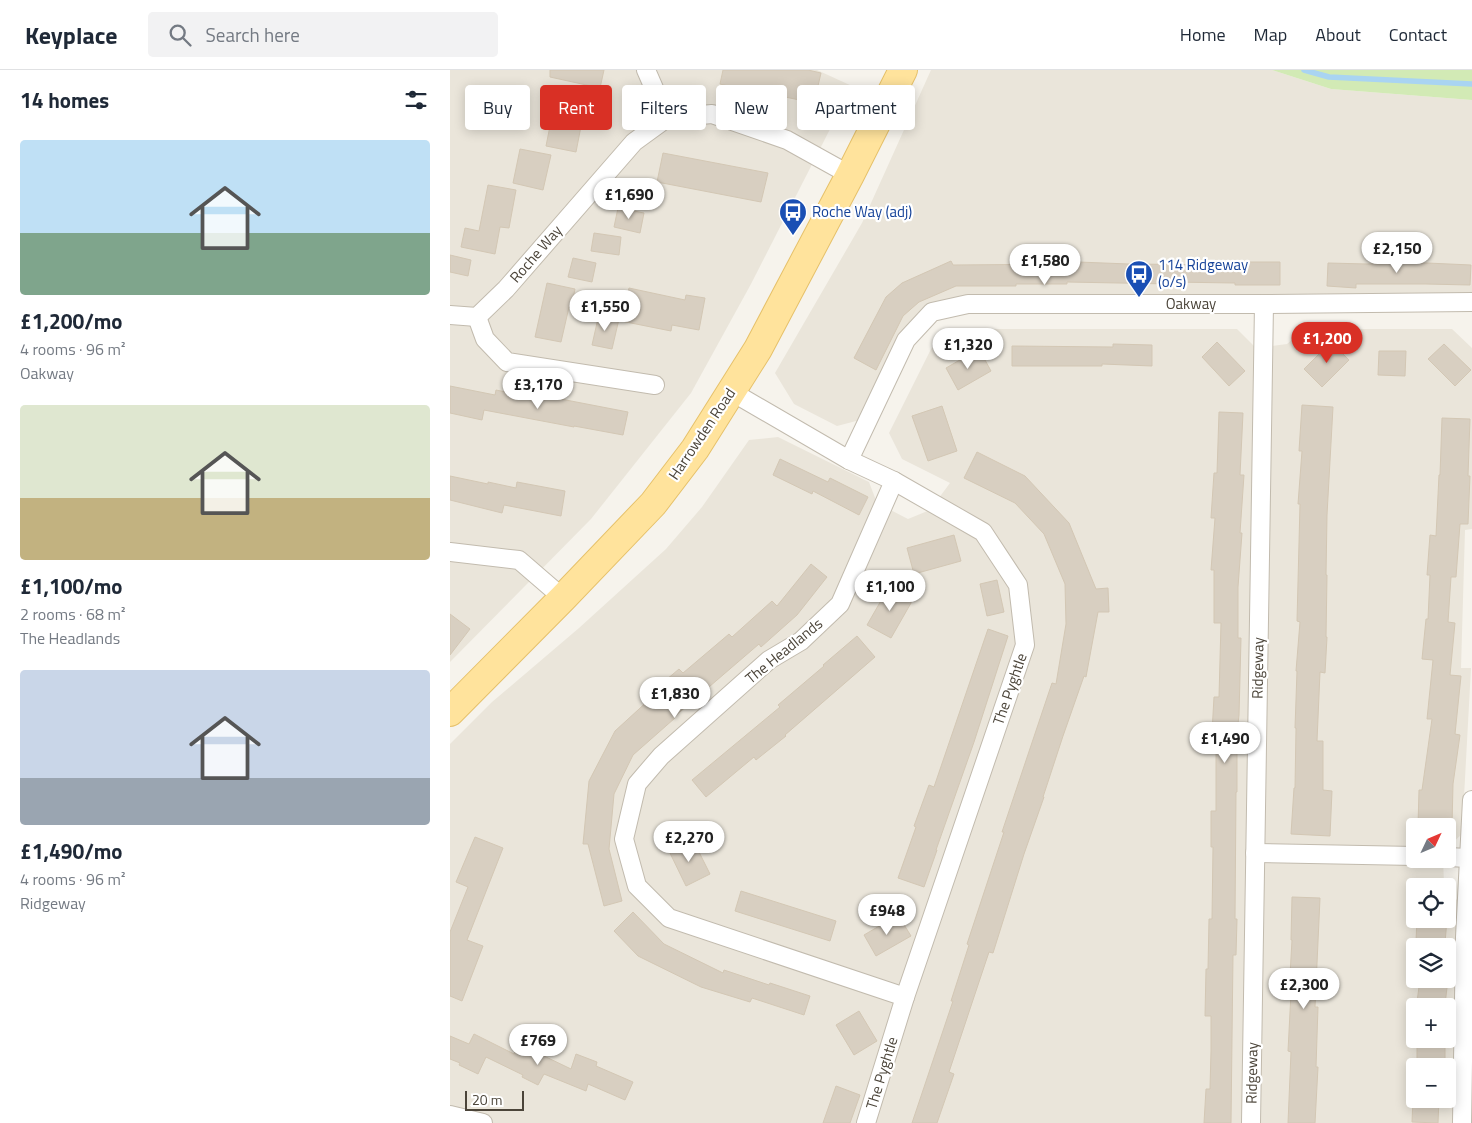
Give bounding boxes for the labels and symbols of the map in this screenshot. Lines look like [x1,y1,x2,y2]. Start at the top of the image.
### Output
pin: £1,690 [588,178,670,220]
bus stop icon: Roche Way (adj) [778,197,808,236]
place label: Roche Way (adj) [812,200,912,223]
street label: Roche Way [504,220,567,288]
pin: £2,150 [1356,232,1438,274]
pin: £1,580 [1004,244,1086,286]
place label: 114 Ridgeway (o/s) [1158,253,1248,293]
bus stop icon: 114 Ridgeway (o/s) [1124,259,1154,298]
pin: £1,550 [564,290,646,332]
street label: Oakway [1166,292,1216,315]
pin: £1,200 [1286,322,1368,364]
pin: £1,320 [927,328,1009,370]
pin: £3,170 [497,368,579,410]
street label: Harrowden Road [662,383,741,484]
pin: £1,100 [849,570,931,612]
street label: The Headlands [740,612,827,689]
street label: Ridgeway [1245,637,1270,699]
street label: The Pyghtle [986,650,1033,728]
pin: £1,830 [634,676,716,719]
pin: £1,490 [1184,722,1266,764]
north arrow [1406,818,1456,868]
pin: £2,270 [648,820,730,863]
pin: £948 [857,894,917,936]
pin: £2,300 [1263,968,1345,1010]
pin: £769 [508,1024,568,1066]
street label: The Pyghtle [860,1034,903,1112]
street label: Ridgeway [1239,1042,1264,1104]
scale bar [465,1088,524,1111]

